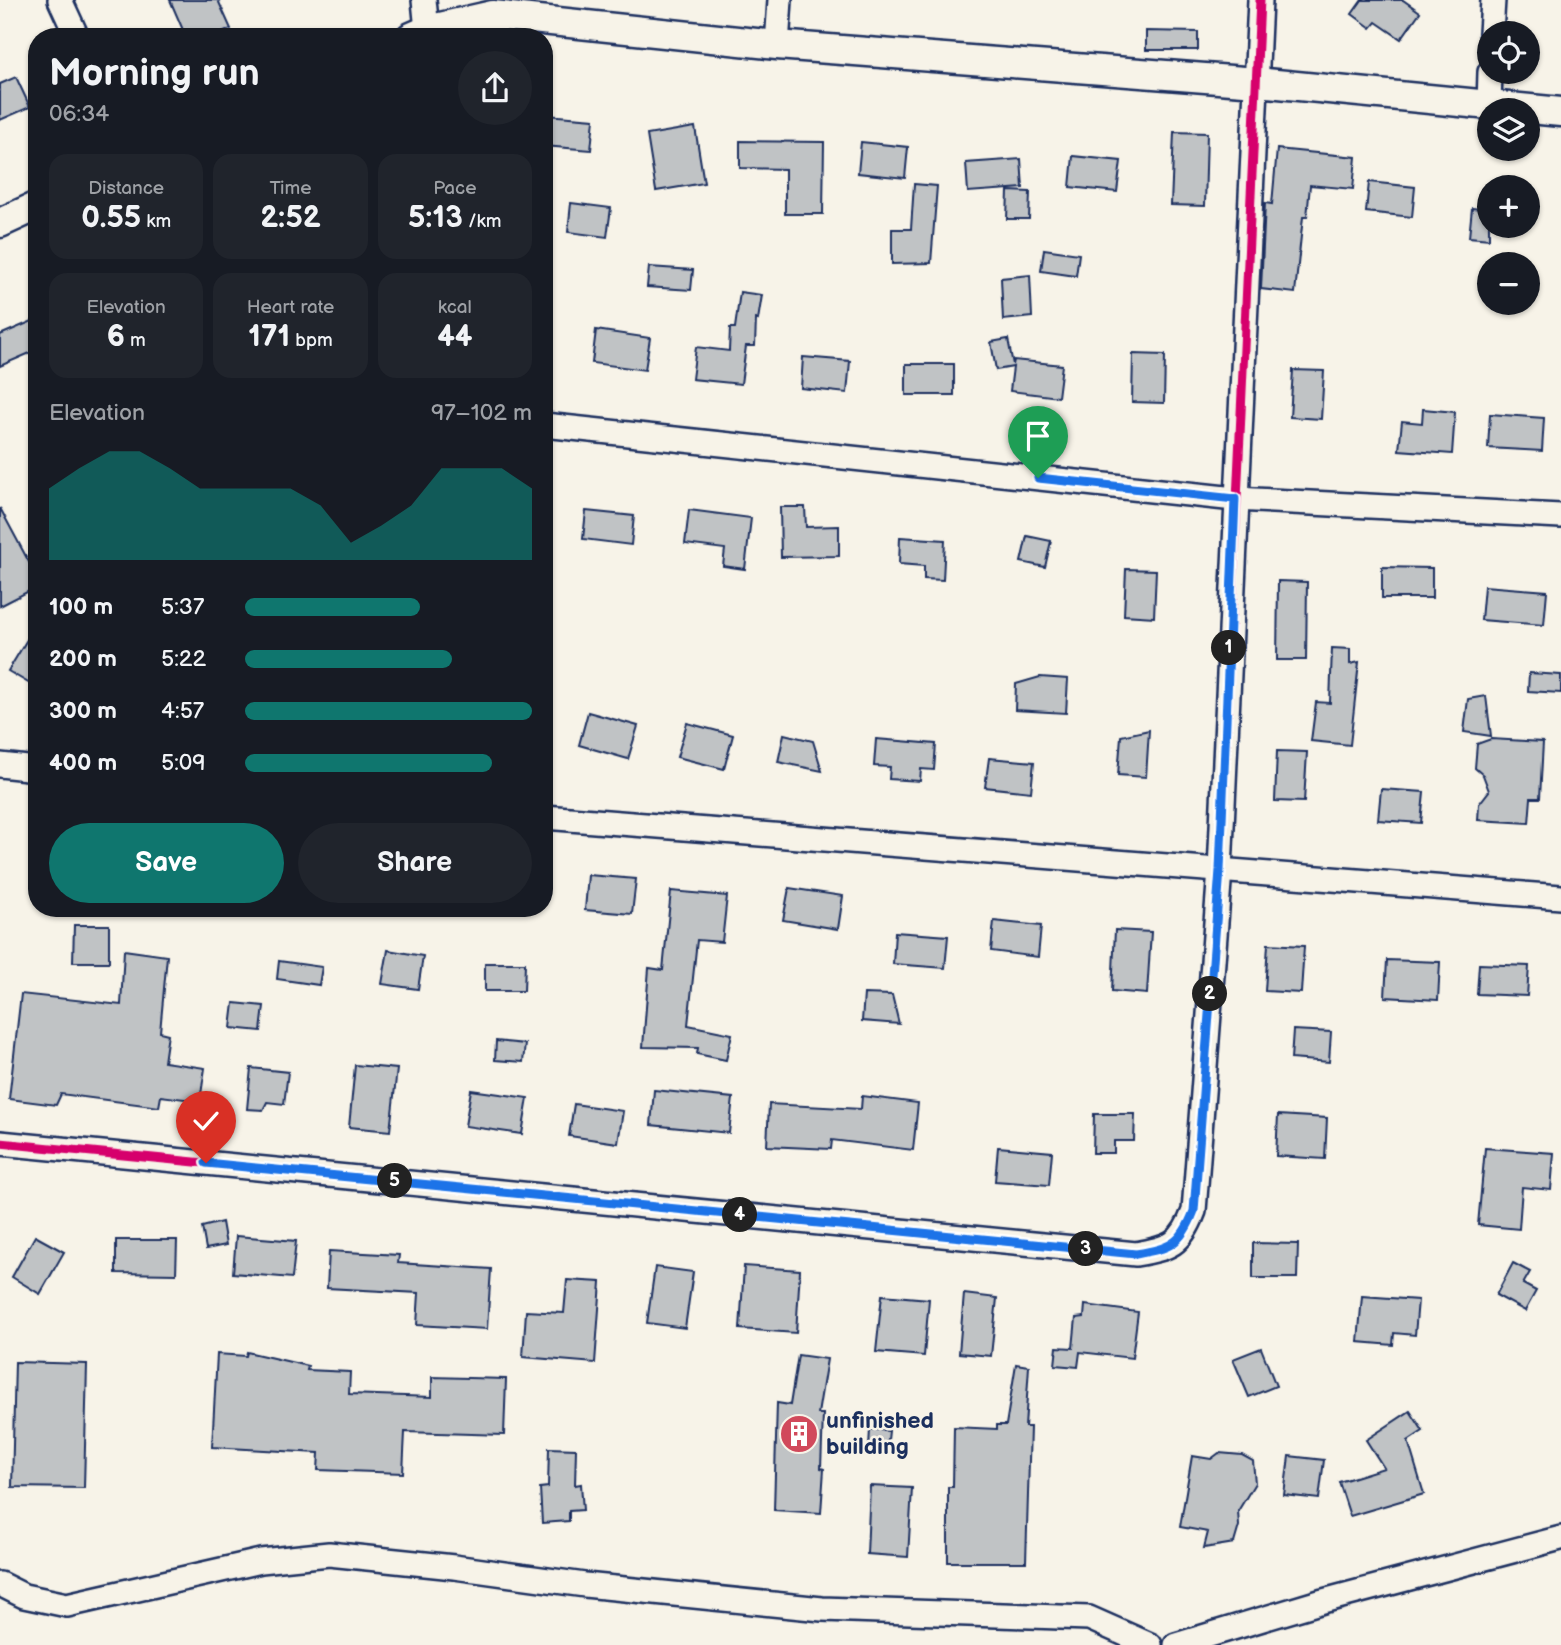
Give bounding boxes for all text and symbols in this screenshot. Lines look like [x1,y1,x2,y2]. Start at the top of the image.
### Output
map controls [1477,21,1540,315]
button: locate [1477,21,1540,84]
text: Morning run [49,51,260,96]
button: share [458,51,532,125]
button: layers [1477,98,1540,161]
text: 06:34 [49,100,109,128]
button: + [1477,175,1540,238]
text: Distance [88,177,164,200]
text: Time [269,177,312,200]
text: Pace [433,177,476,200]
text: 0.55 [81,200,141,236]
text: 2:52 [260,200,321,236]
text: 5:13 [408,200,463,236]
text: km [141,210,171,233]
text: /km [463,210,502,233]
button: − [1477,252,1540,315]
text: Elevation [87,296,166,319]
text: Heart rate [247,296,334,319]
text: kcal [438,296,472,319]
text: 6 [107,319,125,355]
text: 171 [248,319,290,355]
text: 44 [437,319,472,355]
text: m [125,329,146,352]
text: bpm [290,329,333,352]
text: Elevation [49,399,145,427]
text: 97–102 m [431,399,532,427]
pin [1008,406,1068,478]
icon: arrive [1019,417,1057,455]
text: 100 m [49,593,113,621]
text: 5:37 [161,593,204,621]
pin: 1 [1212,630,1246,666]
text: 1 [1225,636,1233,659]
text: 200 m [49,645,117,673]
text: 5:22 [161,645,206,673]
text: 300 m [49,697,117,725]
text: 4:57 [161,697,204,725]
text: 400 m [49,749,117,777]
text: 5:09 [161,749,206,777]
button: Save [49,823,284,903]
button: Share [298,823,532,903]
pin: 2 [1192,976,1228,1012]
text: 2 [1204,982,1215,1005]
pin [176,1091,236,1163]
icon: check [187,1102,225,1140]
pin: 5 [378,1164,412,1198]
text: 5 [389,1169,400,1192]
pin: 4 [722,1198,758,1232]
text: 4 [734,1203,745,1226]
pin: 3 [1068,1232,1104,1266]
text: 3 [1080,1237,1091,1260]
place label: unfinished building [826,1407,934,1461]
building icon: unfinished building [778,1413,820,1455]

